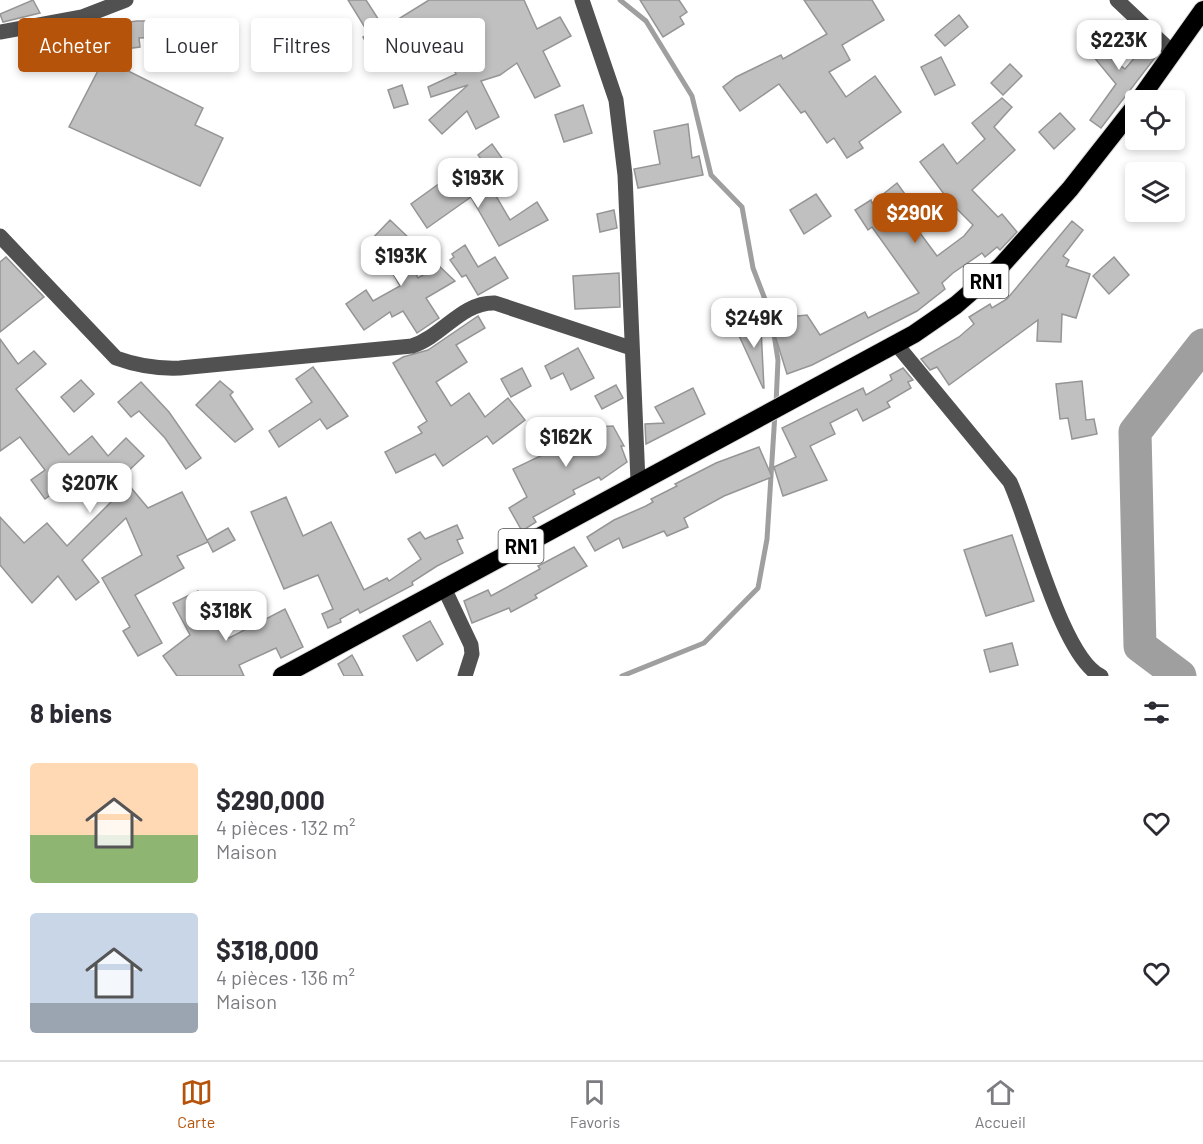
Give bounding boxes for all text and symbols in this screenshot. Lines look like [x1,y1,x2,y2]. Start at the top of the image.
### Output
chip: Acheter [18,18,132,72]
chip: Louer [144,18,239,72]
chip: Filtres [251,18,352,72]
chip: Nouveau [364,18,485,72]
pin: $223K [1077,20,1161,71]
text: $223K [1091,27,1147,51]
map controls [1125,90,1185,222]
button: locate [1125,90,1185,150]
pin: $193K [436,158,520,209]
button: layers [1125,162,1185,222]
text: $193K [452,165,504,189]
pin: $290K [873,193,957,244]
text: $290K [886,200,944,224]
pin: $193K [359,236,443,287]
text: $193K [375,243,427,267]
road number: RN1 [964,264,1008,298]
pin: $249K [712,298,796,349]
text: $249K [725,305,783,329]
pin: $162K [524,417,608,468]
text: $162K [540,424,592,448]
pin: $207K [48,463,132,514]
text: $207K [62,470,118,494]
road number: RN1 [498,529,544,563]
pin: $318K [184,591,268,642]
text: $318K [200,598,252,622]
icon: filters [1140,696,1173,729]
text: 8 biens [30,697,112,728]
text: $290,000 [216,784,325,815]
icon: home [78,787,150,859]
icon: heart [1140,807,1173,840]
text: 4 pièces · 132 m² [216,815,356,839]
text: Maison [216,839,277,863]
text: $318,000 [216,934,319,965]
icon: home [78,937,150,1009]
icon: heart [1140,957,1173,990]
text: 4 pièces · 136 m² [216,965,355,989]
text: Maison [216,989,277,1013]
tab: Carte [177,1076,215,1131]
tab: Favoris [570,1076,620,1131]
tab: Accueil [975,1076,1026,1131]

